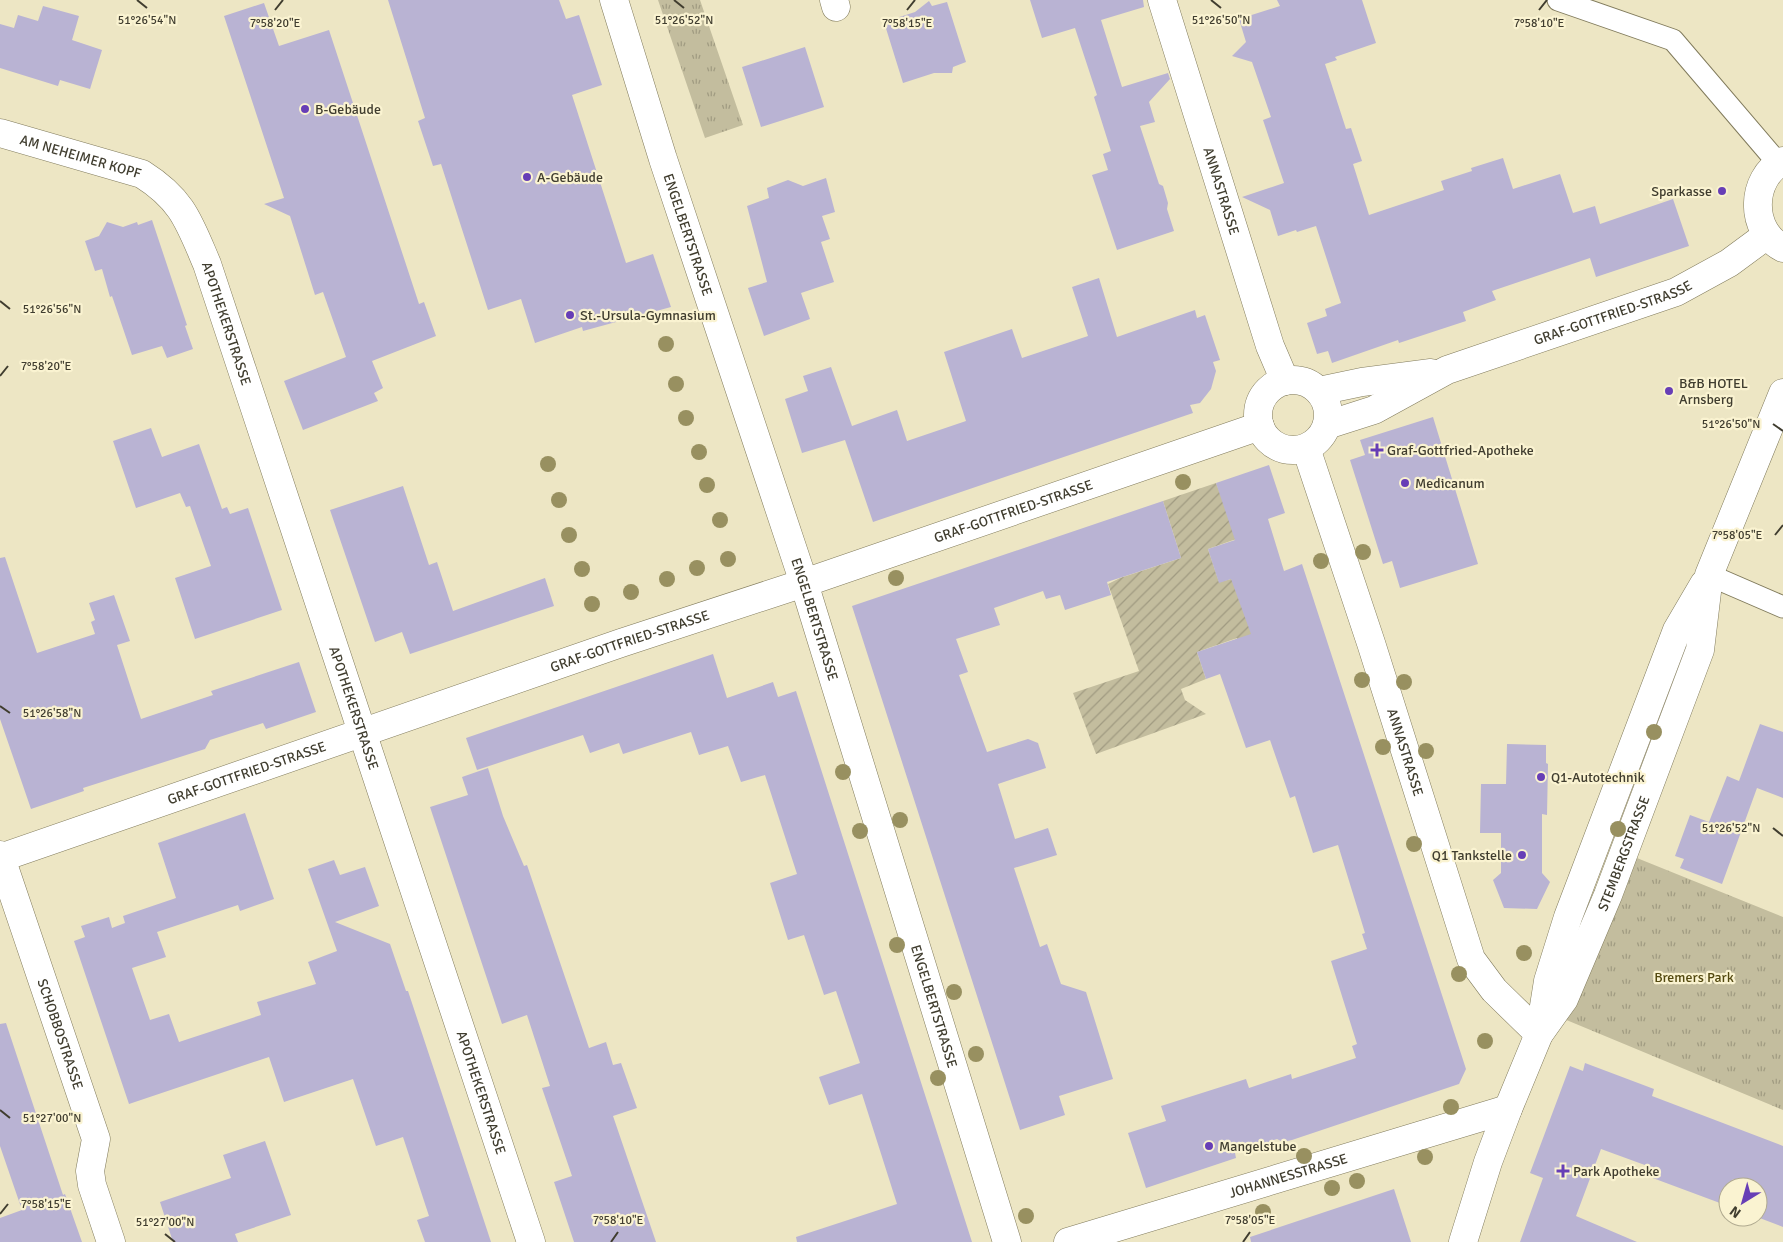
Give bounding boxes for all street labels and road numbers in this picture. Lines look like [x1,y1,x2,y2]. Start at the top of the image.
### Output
street label: AM NEHEIMER KOPF [18,131,143,182]
street label: ANNASTRASSE [1199,145,1243,237]
street label: ENGELBERTSTRASSE [659,171,716,298]
street label: APOTHEKERSTRASSE [198,260,255,388]
street label: GRAF-GOTTFRIED-STRASSE [1532,277,1695,349]
street label: GRAF-GOTTFRIED-STRASSE [932,476,1095,547]
street label: ENGELBERTSTRASSE [787,556,842,683]
street label: GRAF-GOTTFRIED-STRASSE [548,607,712,676]
street label: APOTHEKERSTRASSE [325,644,382,772]
street label: ANNASTRASSE [1383,706,1427,798]
street label: GRAF-GOTTFRIED-STRASSE [165,738,328,808]
street label: STEMBERGSTRASSE [1594,793,1654,914]
street label: ENGELBERTSTRASSE [907,943,961,1070]
street label: SCHOBBOSTRASSE [33,977,87,1092]
street label: APOTHEKERSTRASSE [453,1029,509,1157]
street label: JOHANNESSTRASSE [1227,1150,1350,1202]

